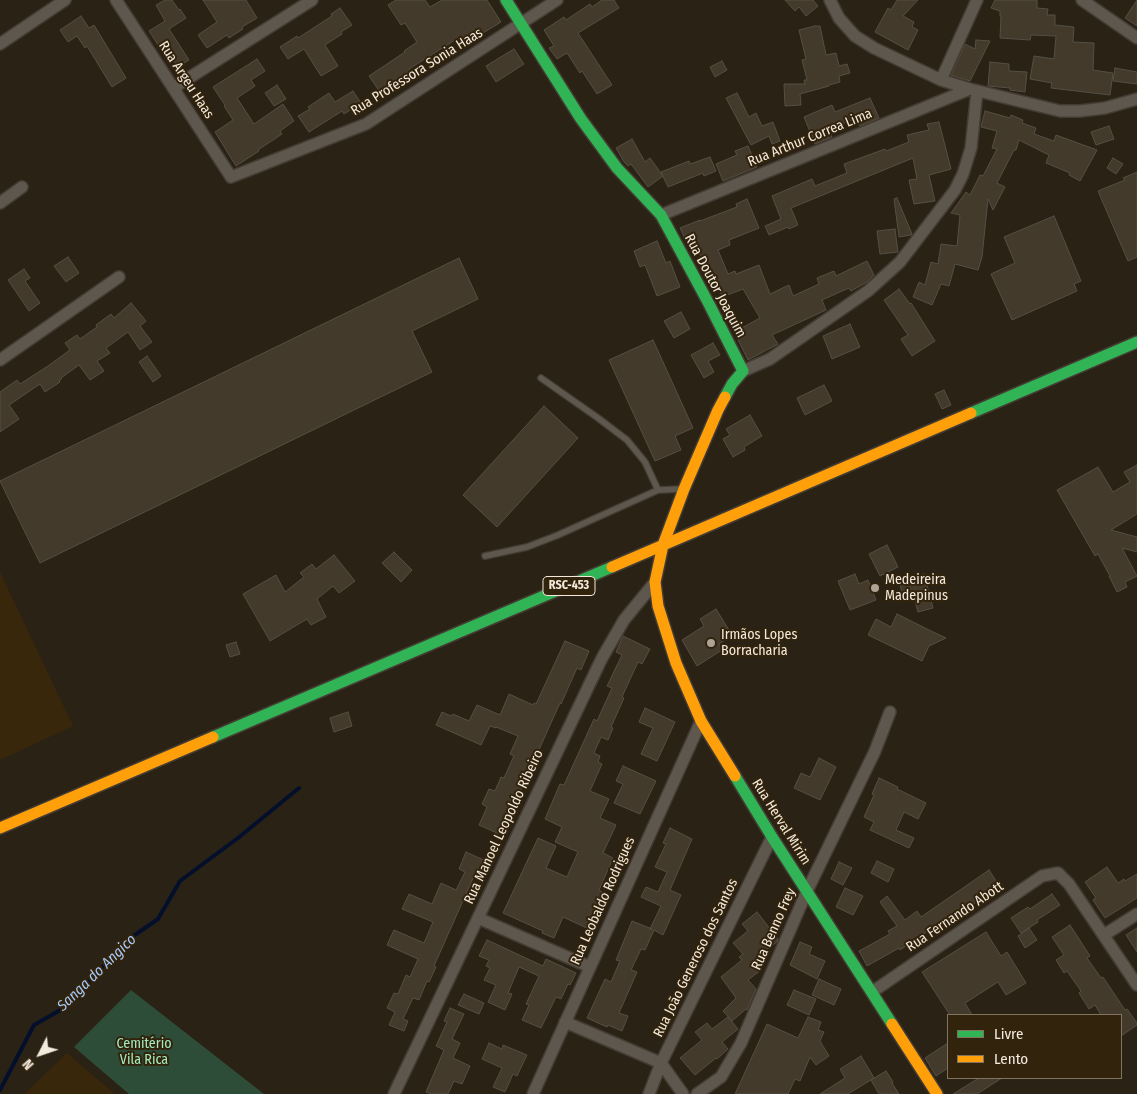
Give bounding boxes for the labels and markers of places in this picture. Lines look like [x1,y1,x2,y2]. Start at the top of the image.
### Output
place label: Medeireira Madepinus [885,572,948,604]
marker: Medeireira Madepinus [869,582,881,594]
place label: Irmãos Lopes Borracharia [721,627,797,660]
marker: Irmãos Lopes Borracharia [705,637,717,649]

